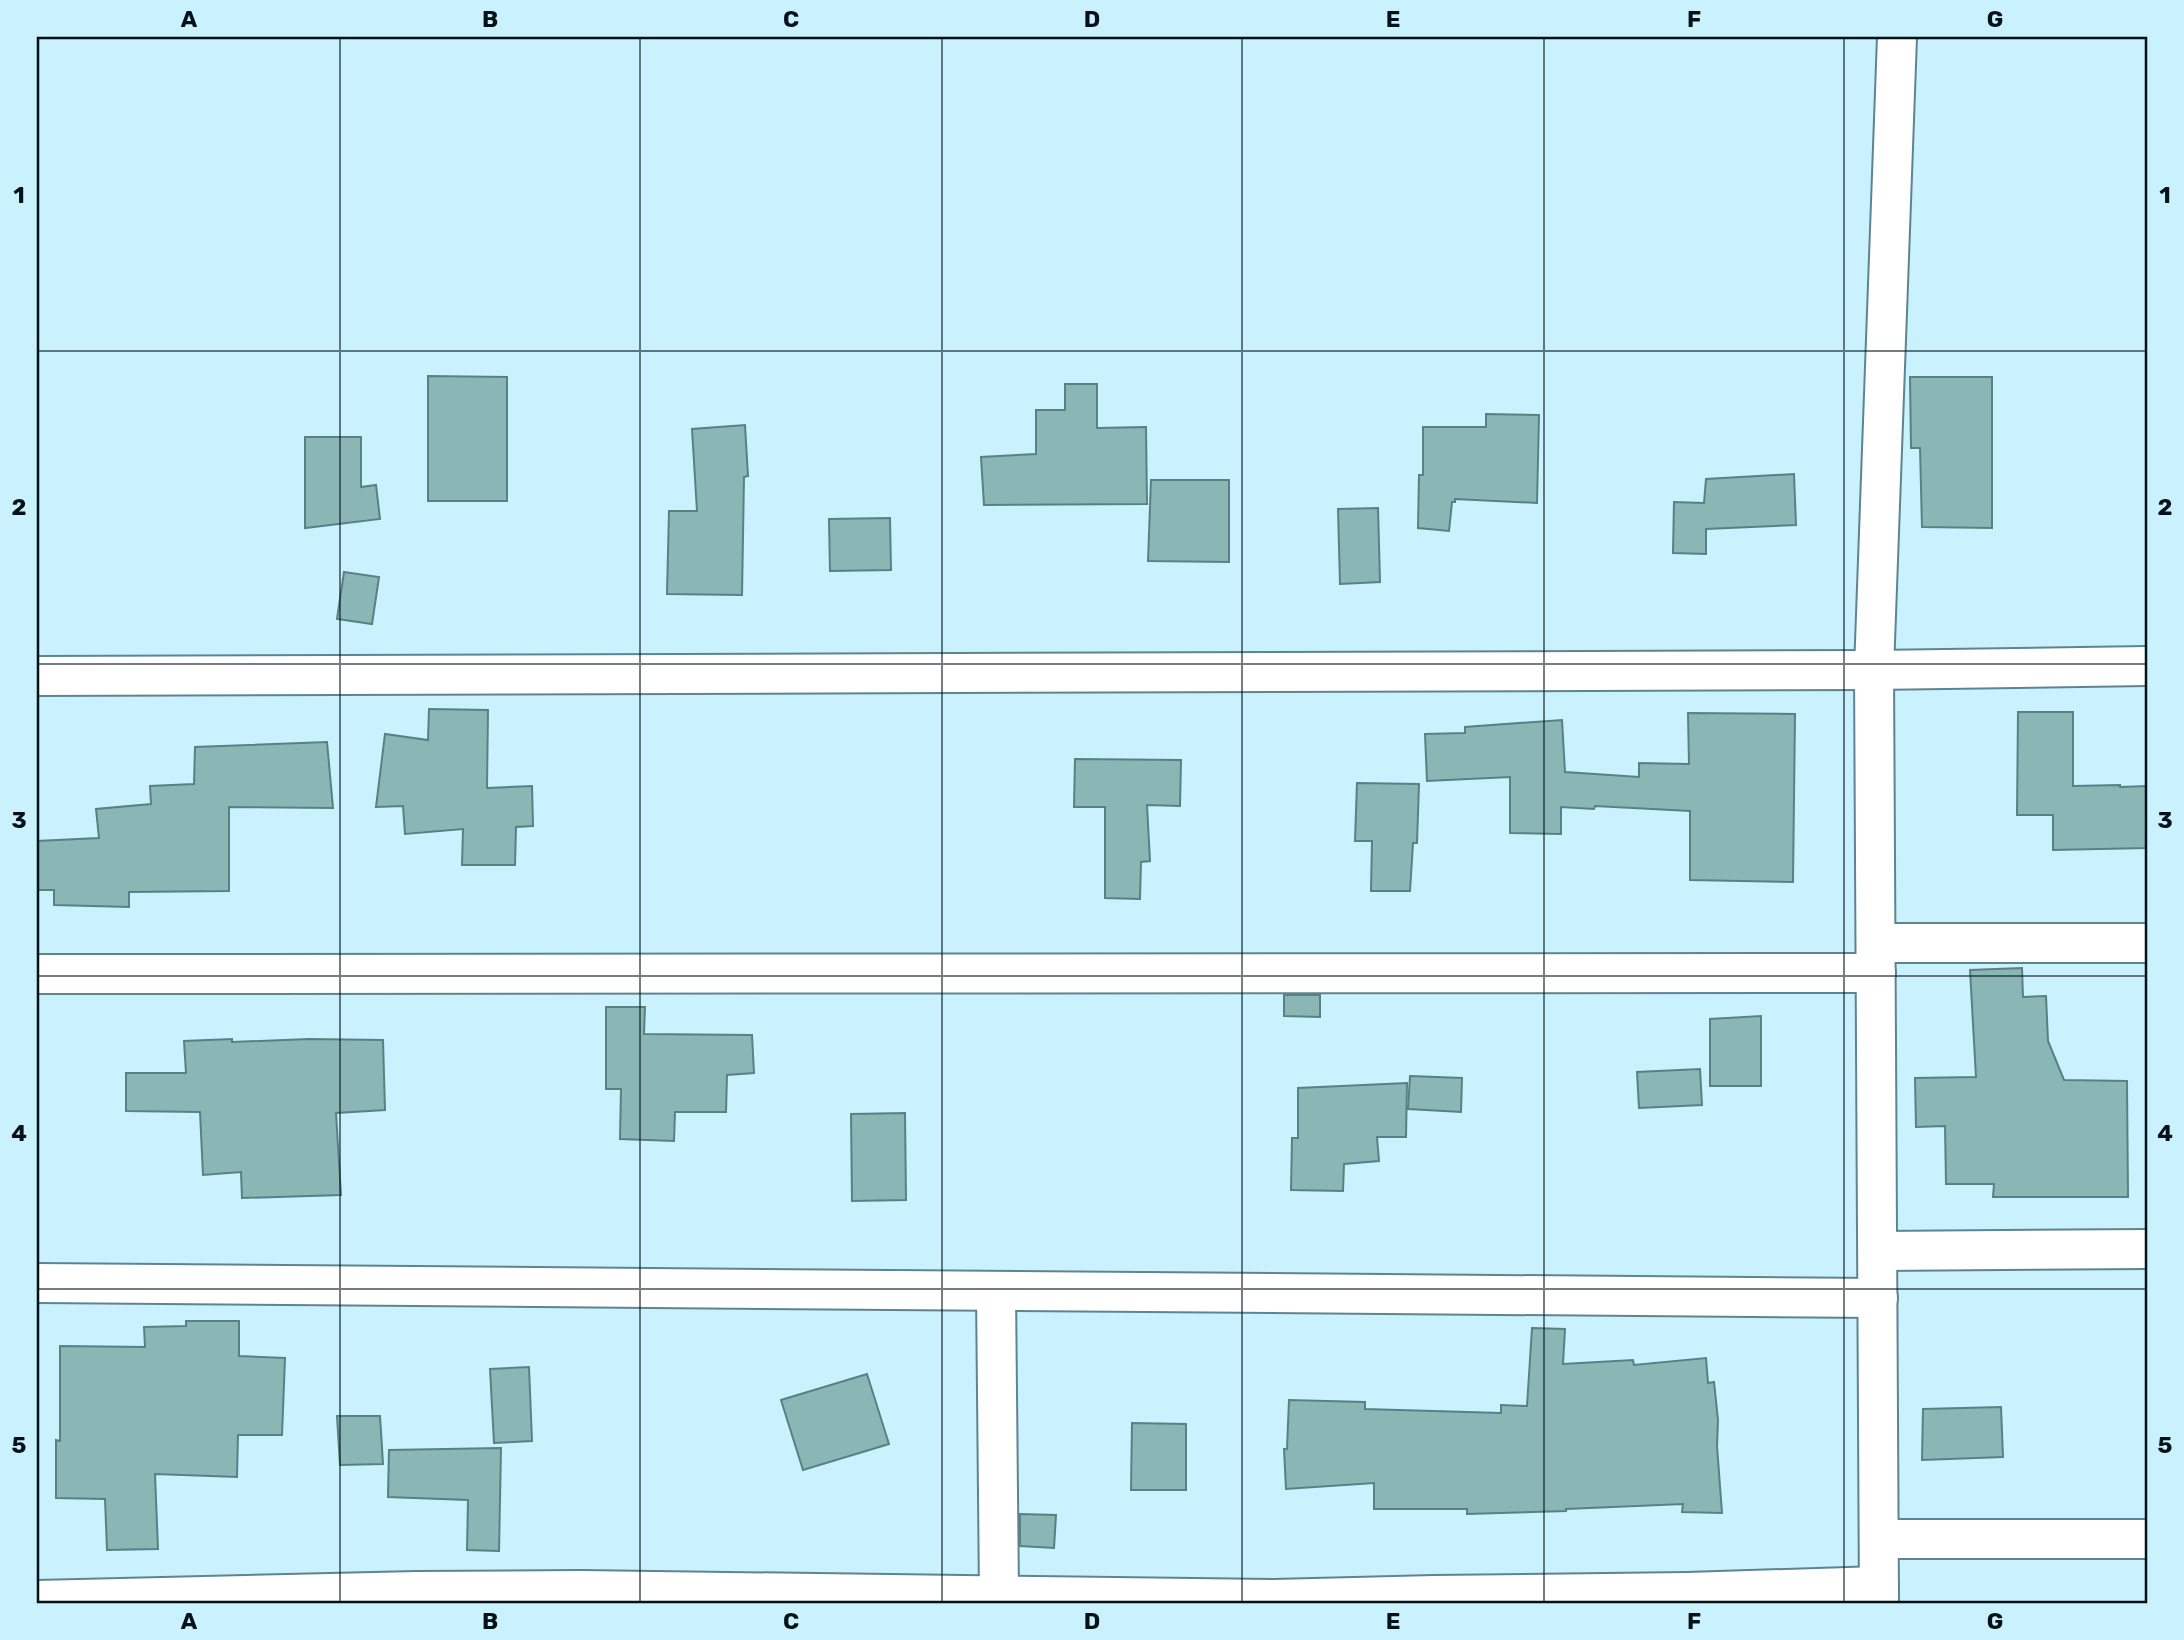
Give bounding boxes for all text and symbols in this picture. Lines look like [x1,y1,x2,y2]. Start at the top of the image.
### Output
text: A [181,5,198,33]
text: B [482,5,498,33]
text: C [783,5,799,33]
text: D [1084,5,1100,33]
text: E [1386,5,1400,33]
text: F [1687,5,1701,33]
text: G [1987,5,2003,33]
text: 1 [13,181,25,209]
text: 1 [2159,181,2171,209]
text: 2 [12,493,26,521]
text: 2 [2158,493,2172,521]
text: 3 [11,806,27,834]
text: 3 [2157,806,2173,834]
text: 4 [11,1119,27,1147]
text: 4 [2157,1119,2173,1147]
text: 5 [12,1431,27,1459]
text: 5 [2158,1431,2173,1459]
text: A [181,1607,198,1635]
text: B [482,1607,498,1635]
text: C [783,1607,799,1635]
text: D [1084,1607,1100,1635]
text: E [1386,1607,1400,1635]
text: F [1687,1607,1701,1635]
text: G [1987,1607,2003,1635]

